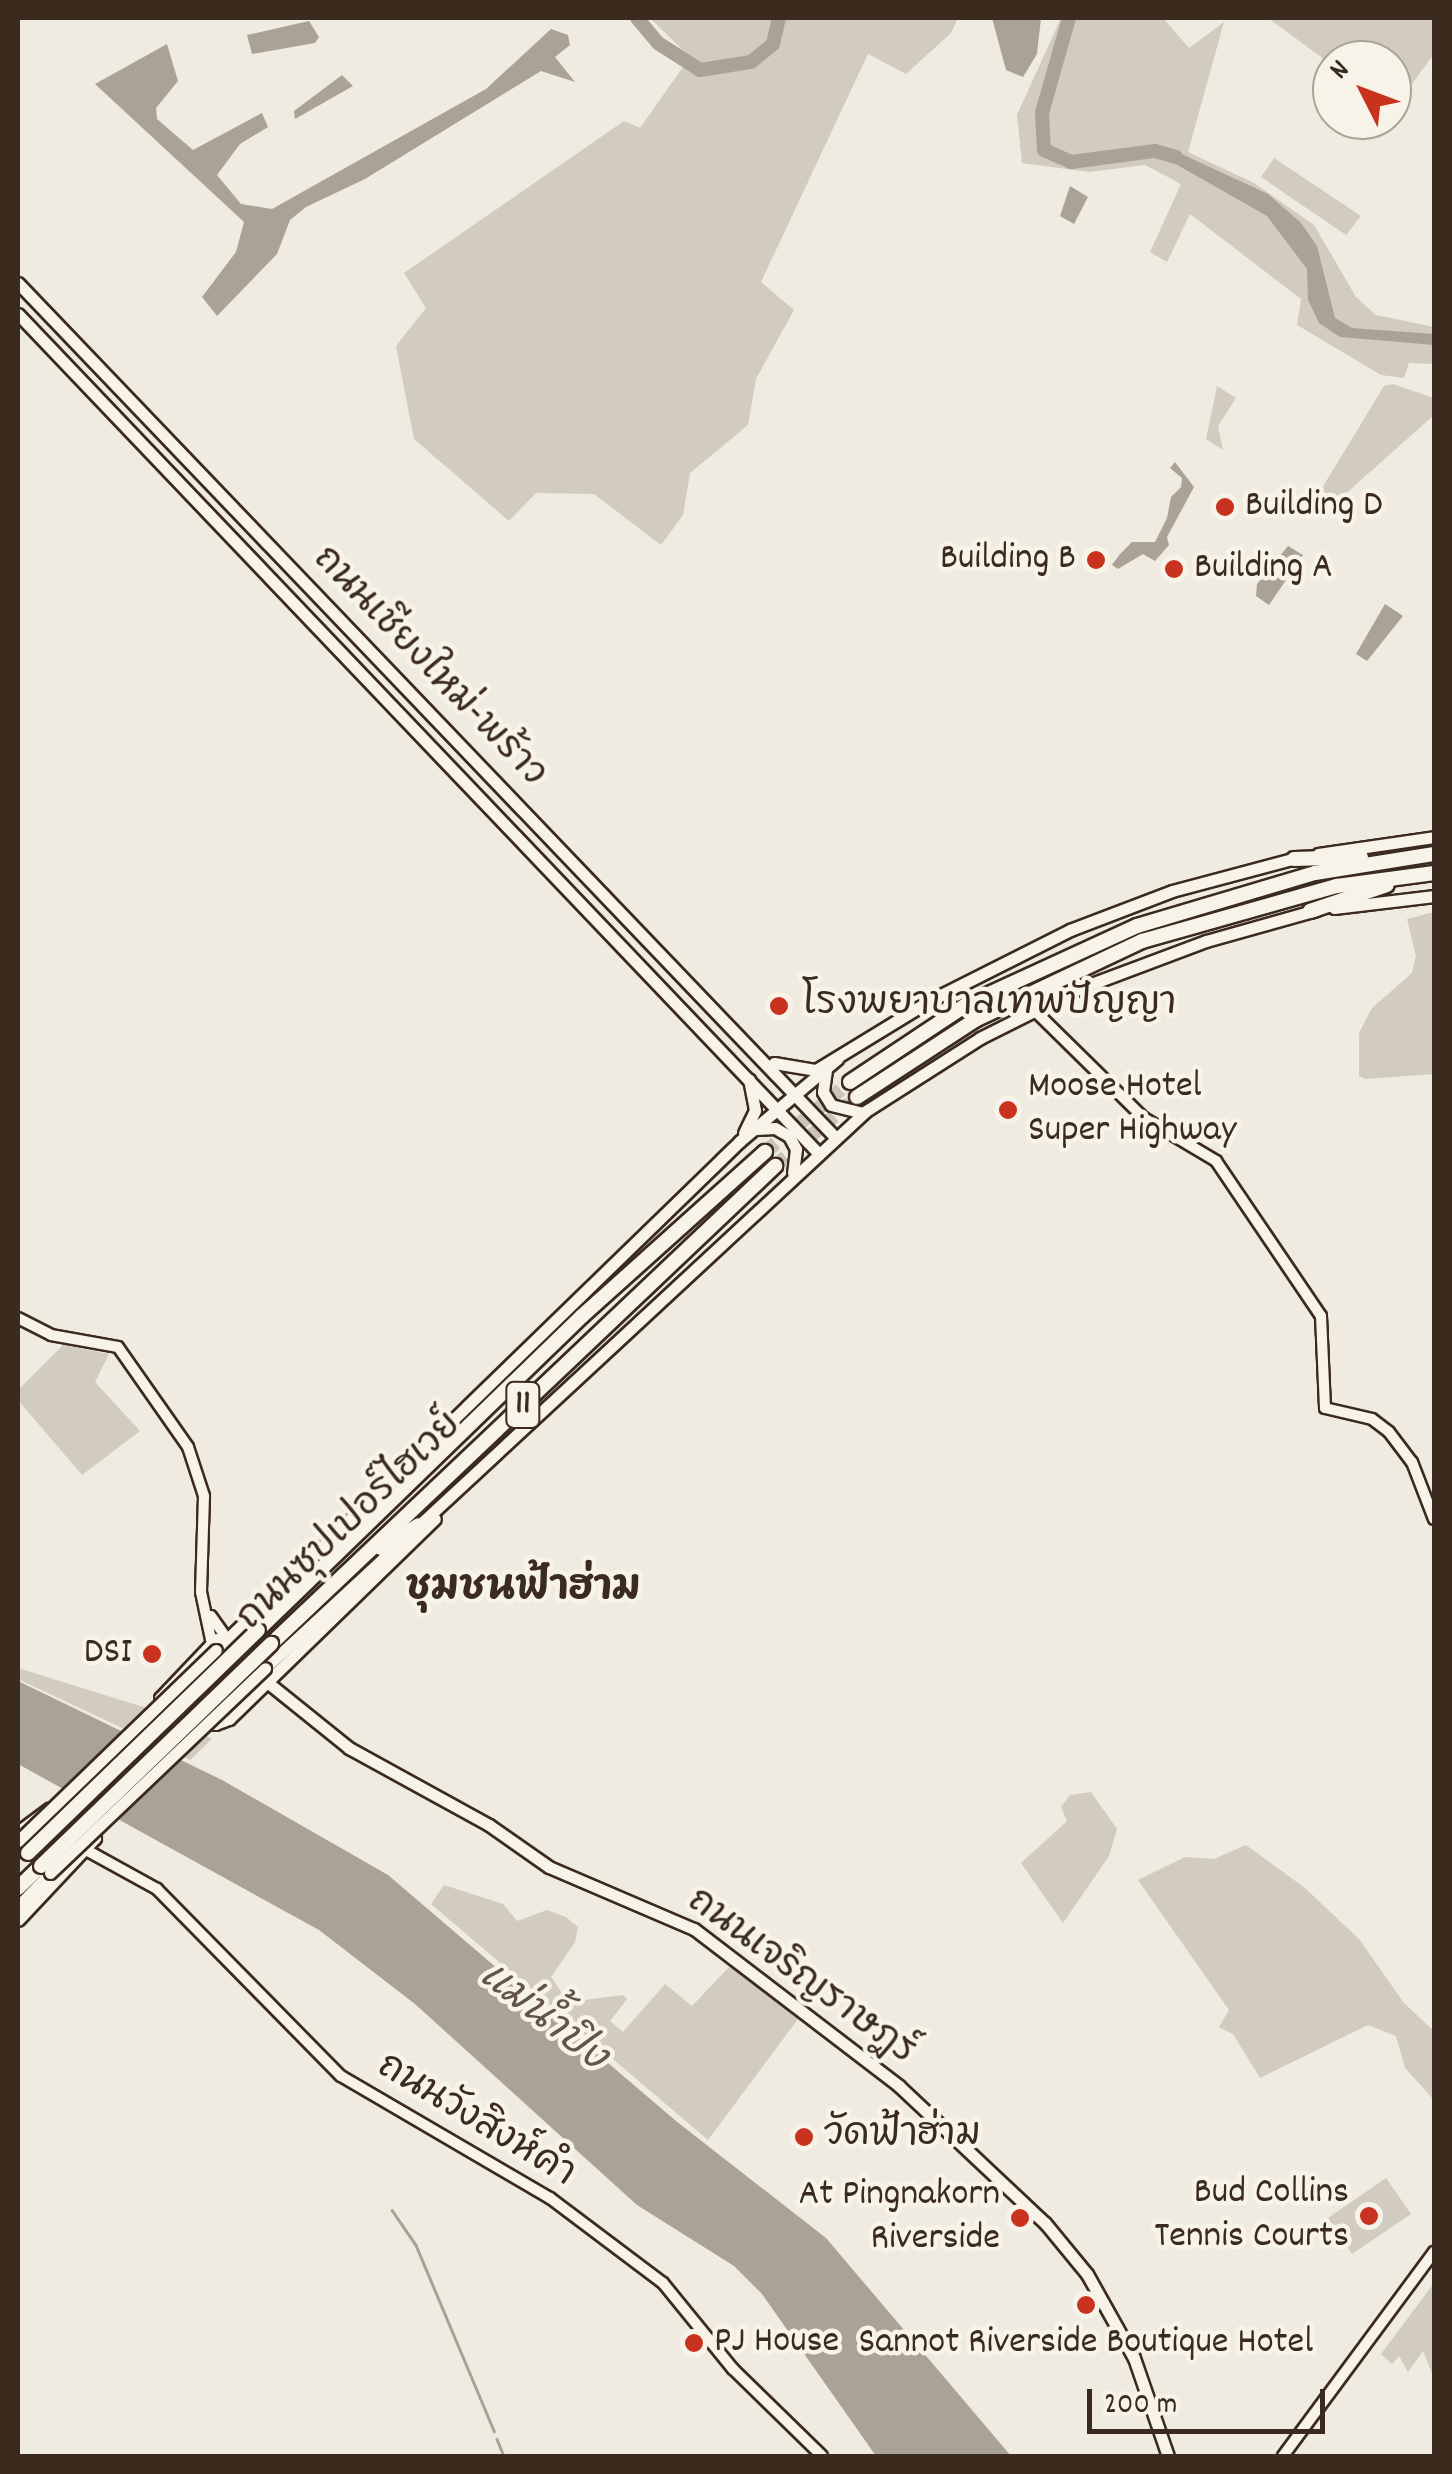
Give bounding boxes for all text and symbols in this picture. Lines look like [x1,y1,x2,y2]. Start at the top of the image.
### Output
north arrow [1312,40,1412,140]
text: N [1322,53,1361,90]
place label: Building D [1245,484,1383,530]
marker: Building D [1214,496,1236,518]
place label: Building B [940,537,1076,583]
street label: ถนนเชียงใหม่-พร้าว [301,538,555,798]
place label: Building A [1194,546,1333,592]
marker: Building B [1085,549,1107,571]
marker: Building A [1163,558,1185,580]
place label: โรงพยาบาลเทพปัญญา [802,983,1176,1029]
marker: โรงพยาบาลเทพปัญญา [766,993,792,1019]
place label: Moose Hotel Super Highway [1028,1065,1236,1154]
marker: Moose Hotel Super Highway [997,1099,1019,1121]
road number: 11 [503,1375,543,1435]
street label: ถนนซุปเปอร์ไฮเวย์ [229,1404,473,1642]
district label: ชุมชนฟ้าฮ่าม [405,1567,641,1615]
place label: DSI [84,1631,132,1677]
marker: DSI [141,1643,163,1665]
street label: ถนนเจริญราษฎร์ [677,1880,923,2076]
water label: แม่น้ำปิง [468,1954,614,2084]
street label: ถนนวังสิงห์คำ [368,2045,582,2199]
place label: วัดฟ้าฮ่าม [824,2114,981,2160]
marker: วัดฟ้าฮ่าม [793,2126,815,2148]
place label: Bud Collins Tennis Courts [1154,2171,1349,2260]
place label: At Pingnakorn Riverside [799,2173,1000,2262]
marker: Bud Collins Tennis Courts [1358,2205,1380,2227]
marker: At Pingnakorn Riverside [1009,2207,1031,2229]
marker: Sannot Riverside Boutique Hotel [1075,2294,1097,2316]
place label: PJ House [714,2320,839,2366]
place label: Sannot Riverside Boutique Hotel [859,2321,1313,2367]
marker: PJ House [683,2332,705,2354]
scale bar [1092,2369,1330,2431]
text: 200 m [1104,2385,1177,2428]

